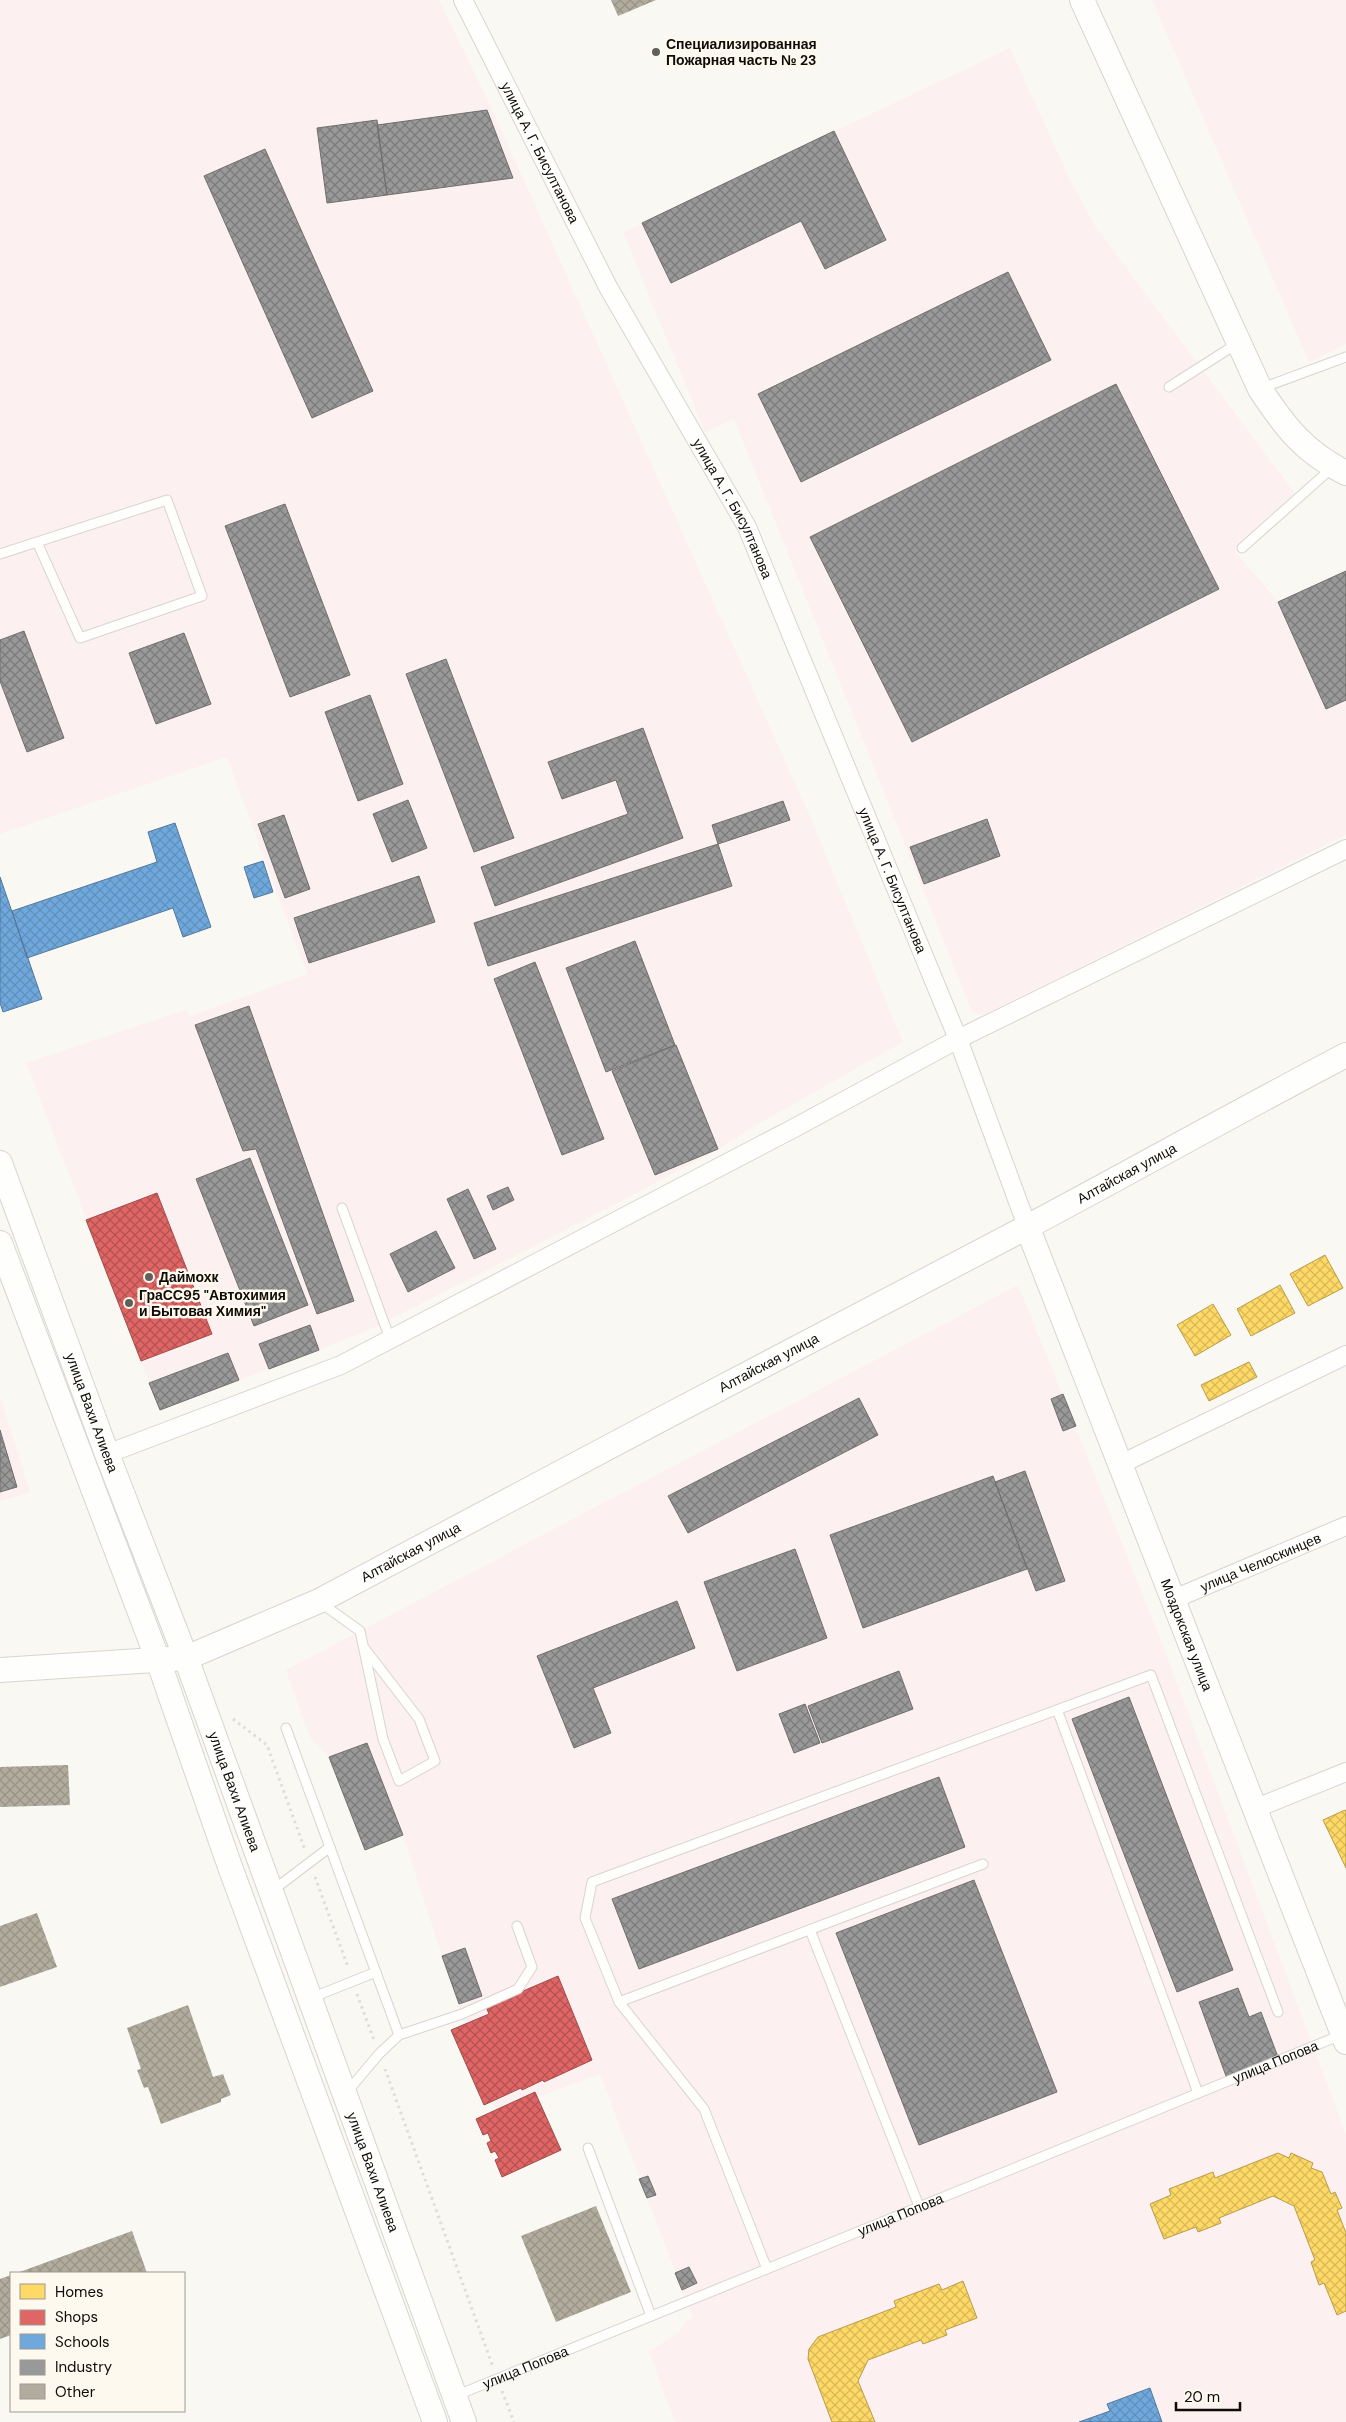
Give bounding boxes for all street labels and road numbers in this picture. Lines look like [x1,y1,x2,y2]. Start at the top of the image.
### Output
street label: улица А. Г. Бисултанова [497,79,583,226]
street label: улица А. Г. Бисултанова [689,435,776,581]
street label: улица А. Г. Бисултанова [855,805,931,956]
street label: Алтайская улица [1074,1139,1180,1207]
street label: Алтайская улица [716,1329,822,1396]
street label: улица Вахи Алиева [62,1350,122,1475]
street label: Алтайская улица [358,1518,464,1586]
street label: улица Челюскинцев [1197,1529,1324,1596]
street label: Моздокская улица [1157,1576,1217,1694]
street label: улица Вахи Алиева [205,1729,265,1854]
street label: улица Попова [1230,2036,1321,2087]
street label: улица Вахи Алиева [343,2110,403,2235]
street label: улица Попова [855,2189,946,2240]
street label: улица Попова [480,2342,571,2393]

